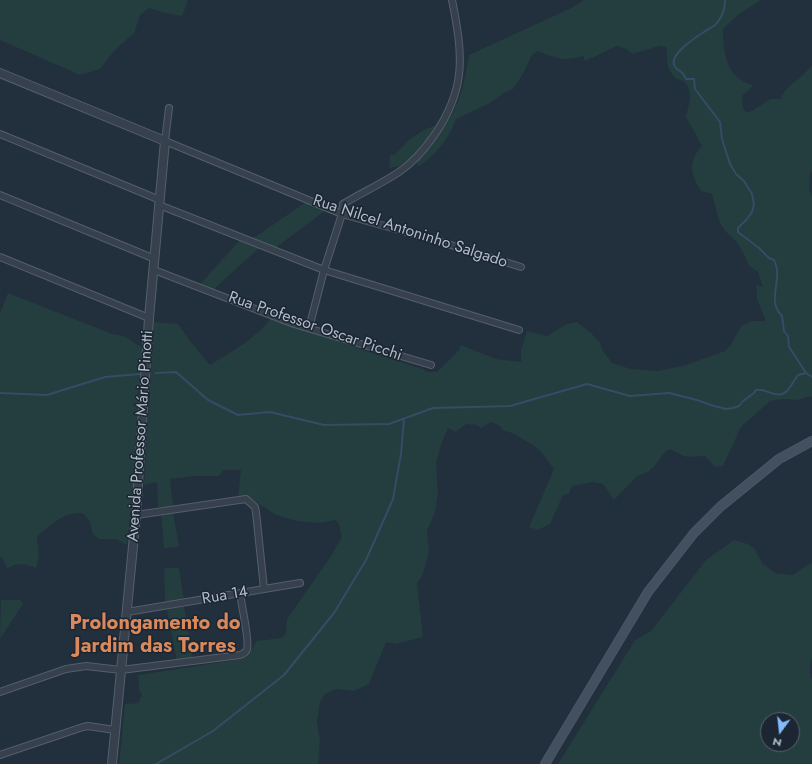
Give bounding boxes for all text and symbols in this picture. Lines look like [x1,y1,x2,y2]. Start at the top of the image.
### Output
street label: Rua Nilcel Antoninho Salgado [310,191,510,273]
street label: Rua Professor Oscar Picchi [226,288,404,366]
street label: Avenida Professor Mário Pinotti [124,330,158,542]
street label: Rua 14 [200,583,250,609]
district label: Prolongamento do Jardim das Torres [69,612,241,659]
north arrow [760,712,800,752]
text: N [771,734,783,751]

